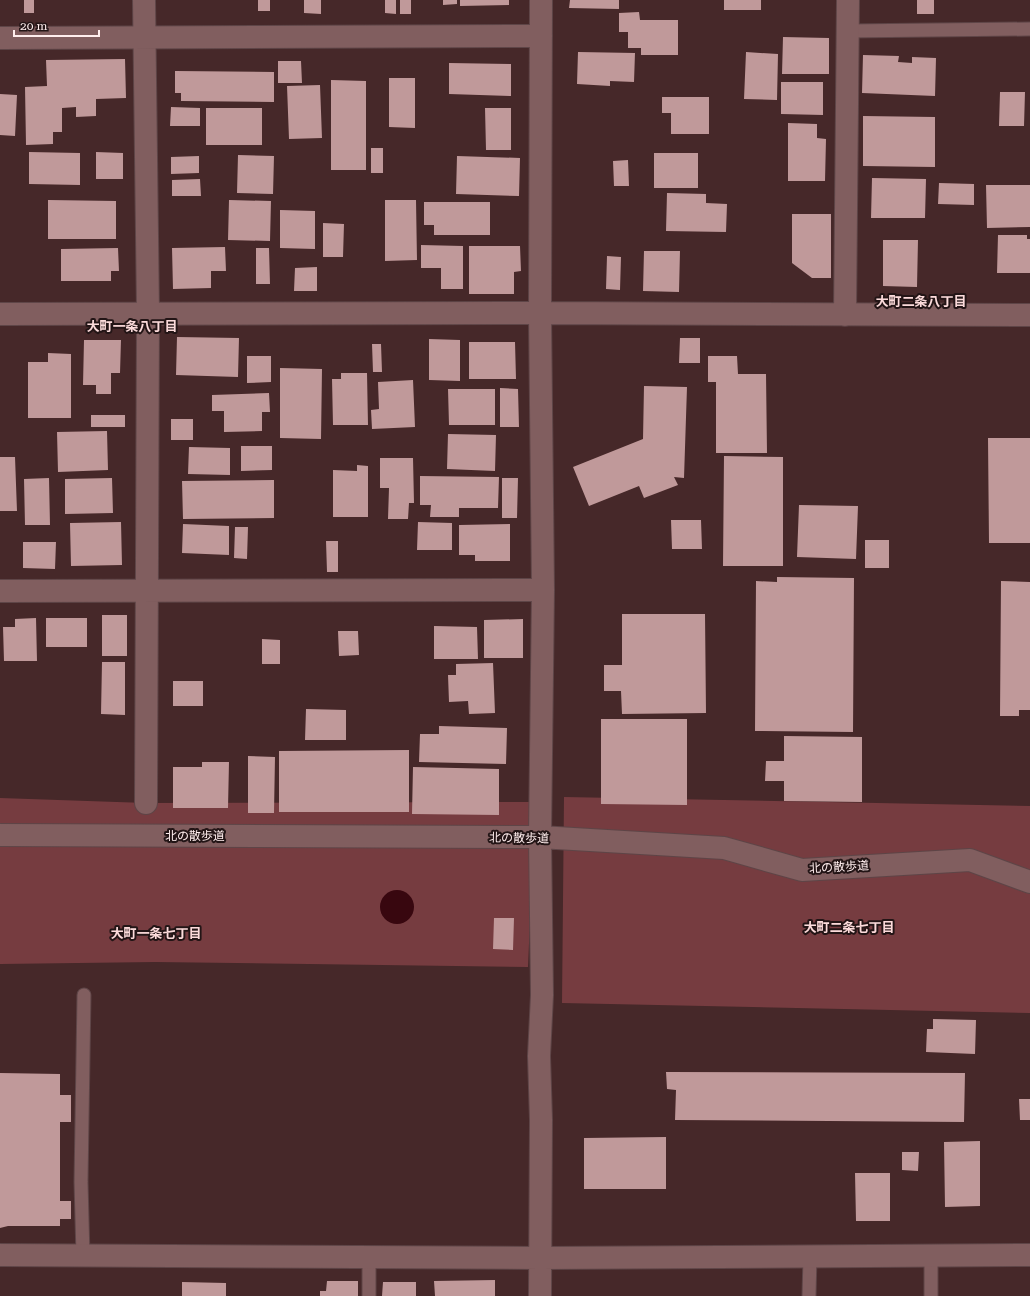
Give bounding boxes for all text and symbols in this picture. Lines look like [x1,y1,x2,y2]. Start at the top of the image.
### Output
scale bar [14,12,99,38]
text: 20 m [20,19,47,33]
district label: 大町二条八丁目 [875,294,967,309]
district label: 大町一条八丁目 [86,319,178,334]
street label: 北の散歩道 [165,829,225,843]
street label: 北の散歩道 [489,830,549,846]
street label: 北の散歩道 [809,858,869,876]
district label: 大町二条七丁目 [803,920,895,935]
district label: 大町一条七丁目 [110,926,202,941]

